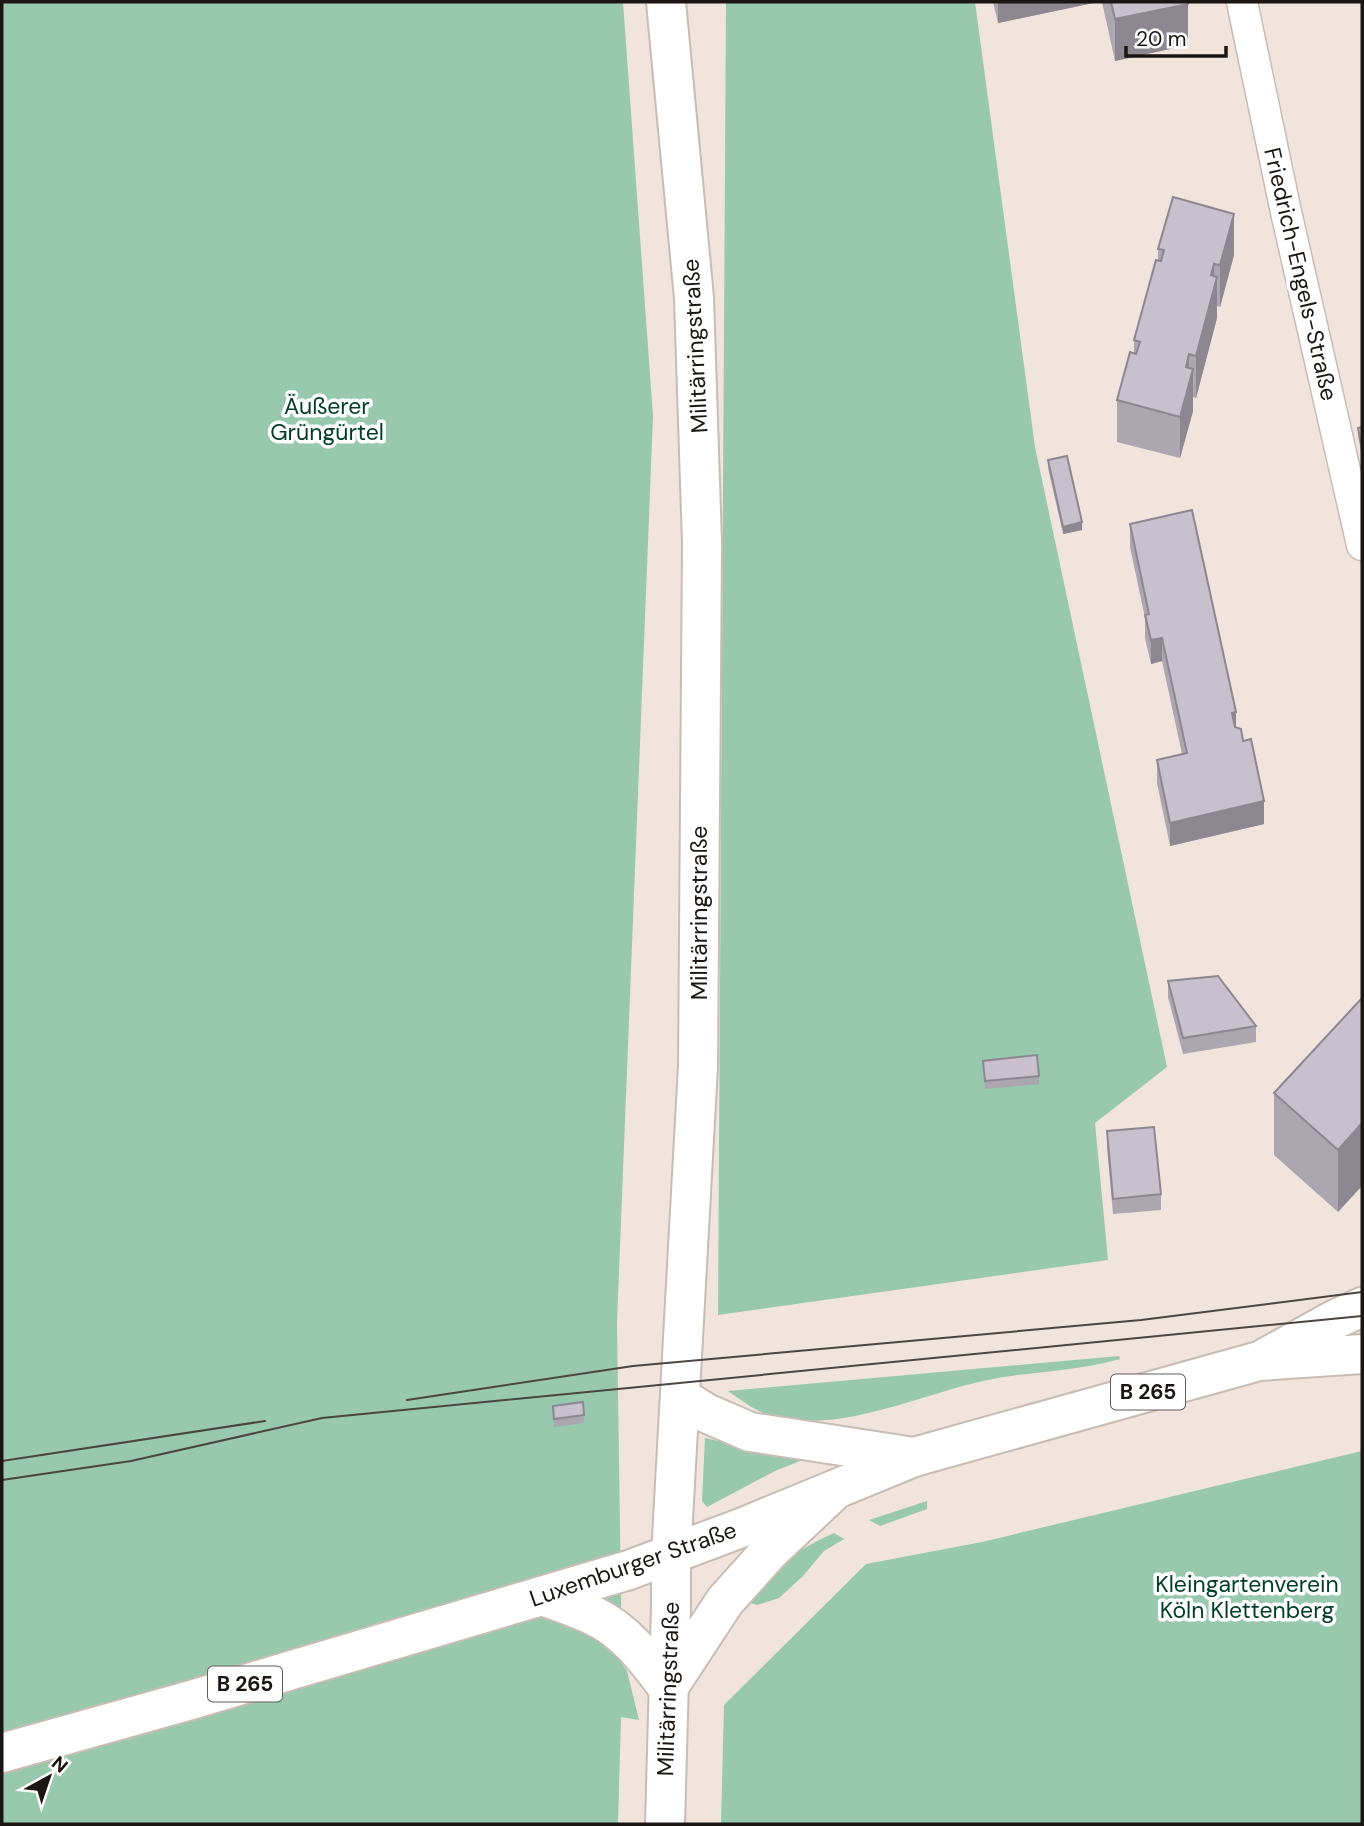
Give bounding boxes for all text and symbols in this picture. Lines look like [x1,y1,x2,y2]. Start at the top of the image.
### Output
scale bar [1126,14,1226,58]
text: 20 m [1136,25,1187,53]
street label: Friedrich-Engels-Straße [1257,145,1345,403]
street label: Militärringstraße [675,258,715,434]
park label: Äußerer Grüngürtel [270,391,384,447]
street label: Militärringstraße [684,826,714,1000]
road number: B 265 [1111,1374,1185,1410]
street label: Luxemburger Straße [526,1514,740,1614]
park label: Kleingartenverein Köln Klettenberg [1155,1569,1339,1625]
street label: Militärringstraße [650,1601,686,1777]
road number: B 265 [208,1666,282,1702]
north arrow [14,1742,84,1812]
text: N [46,1750,73,1778]

